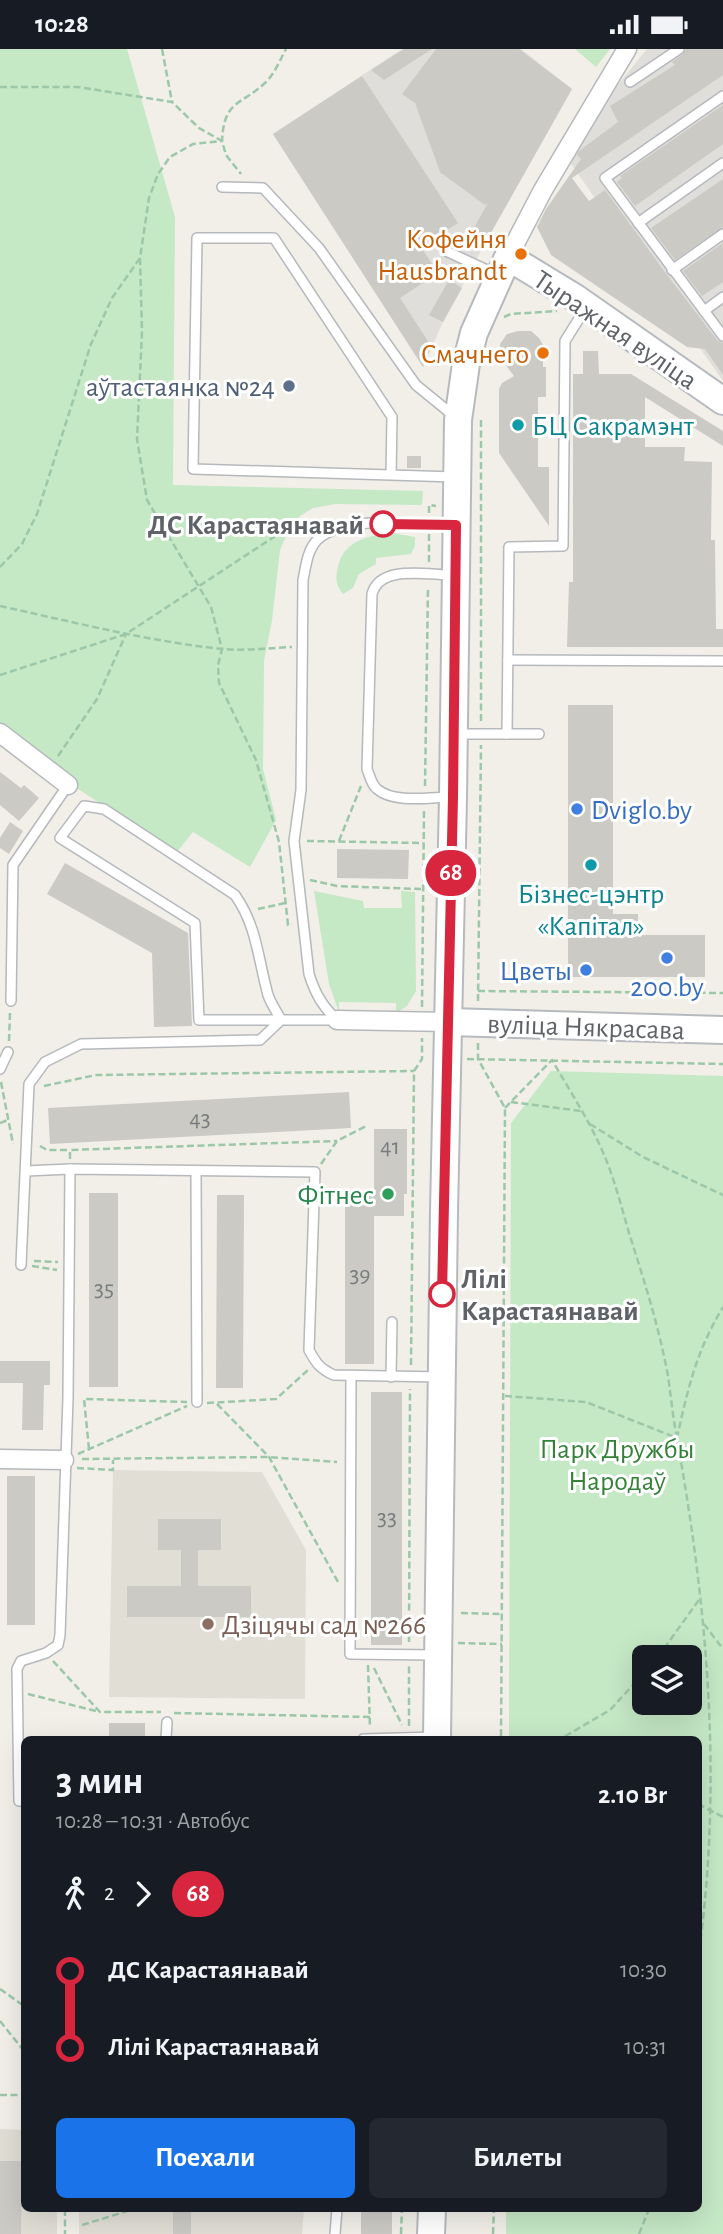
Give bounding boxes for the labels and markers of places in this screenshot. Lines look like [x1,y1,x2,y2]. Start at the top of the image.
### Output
place label: Кофейня Hausbrandt [377,226,507,286]
marker: Кофейня Hausbrandt [513,246,529,262]
place label: Смачнего [421,341,529,369]
marker: Смачнего [535,345,551,361]
place label: аўтастаянка №24 [86,374,275,402]
marker: аўтастаянка №24 [281,378,297,394]
place label: БЦ Сакрамэнт [532,413,695,441]
marker: БЦ Сакрамэнт [510,417,526,433]
marker: ДС Карастаянавай [370,511,396,537]
place label: ДС Карастаянавай [148,512,364,540]
place label: Dviglo.by [591,797,692,825]
marker: Dviglo.by [569,801,585,817]
marker: Бізнес-цэнтр «Капітал» [583,857,599,873]
place label: Бізнес-цэнтр «Капітал» [518,881,664,941]
marker: 200.by [659,950,675,966]
place label: Цветы [500,958,572,986]
marker: Цветы [578,962,594,978]
place label: 200.by [630,974,704,1002]
place label: Фітнес [298,1182,374,1210]
marker: Фітнес [380,1186,396,1202]
place label: Лілі Карастаянавай [461,1266,639,1326]
marker: Лілі Карастаянавай [429,1281,455,1307]
place label: Дзіцячы сад №266 [222,1612,426,1640]
marker: Дзіцячы сад №266 [200,1616,216,1632]

